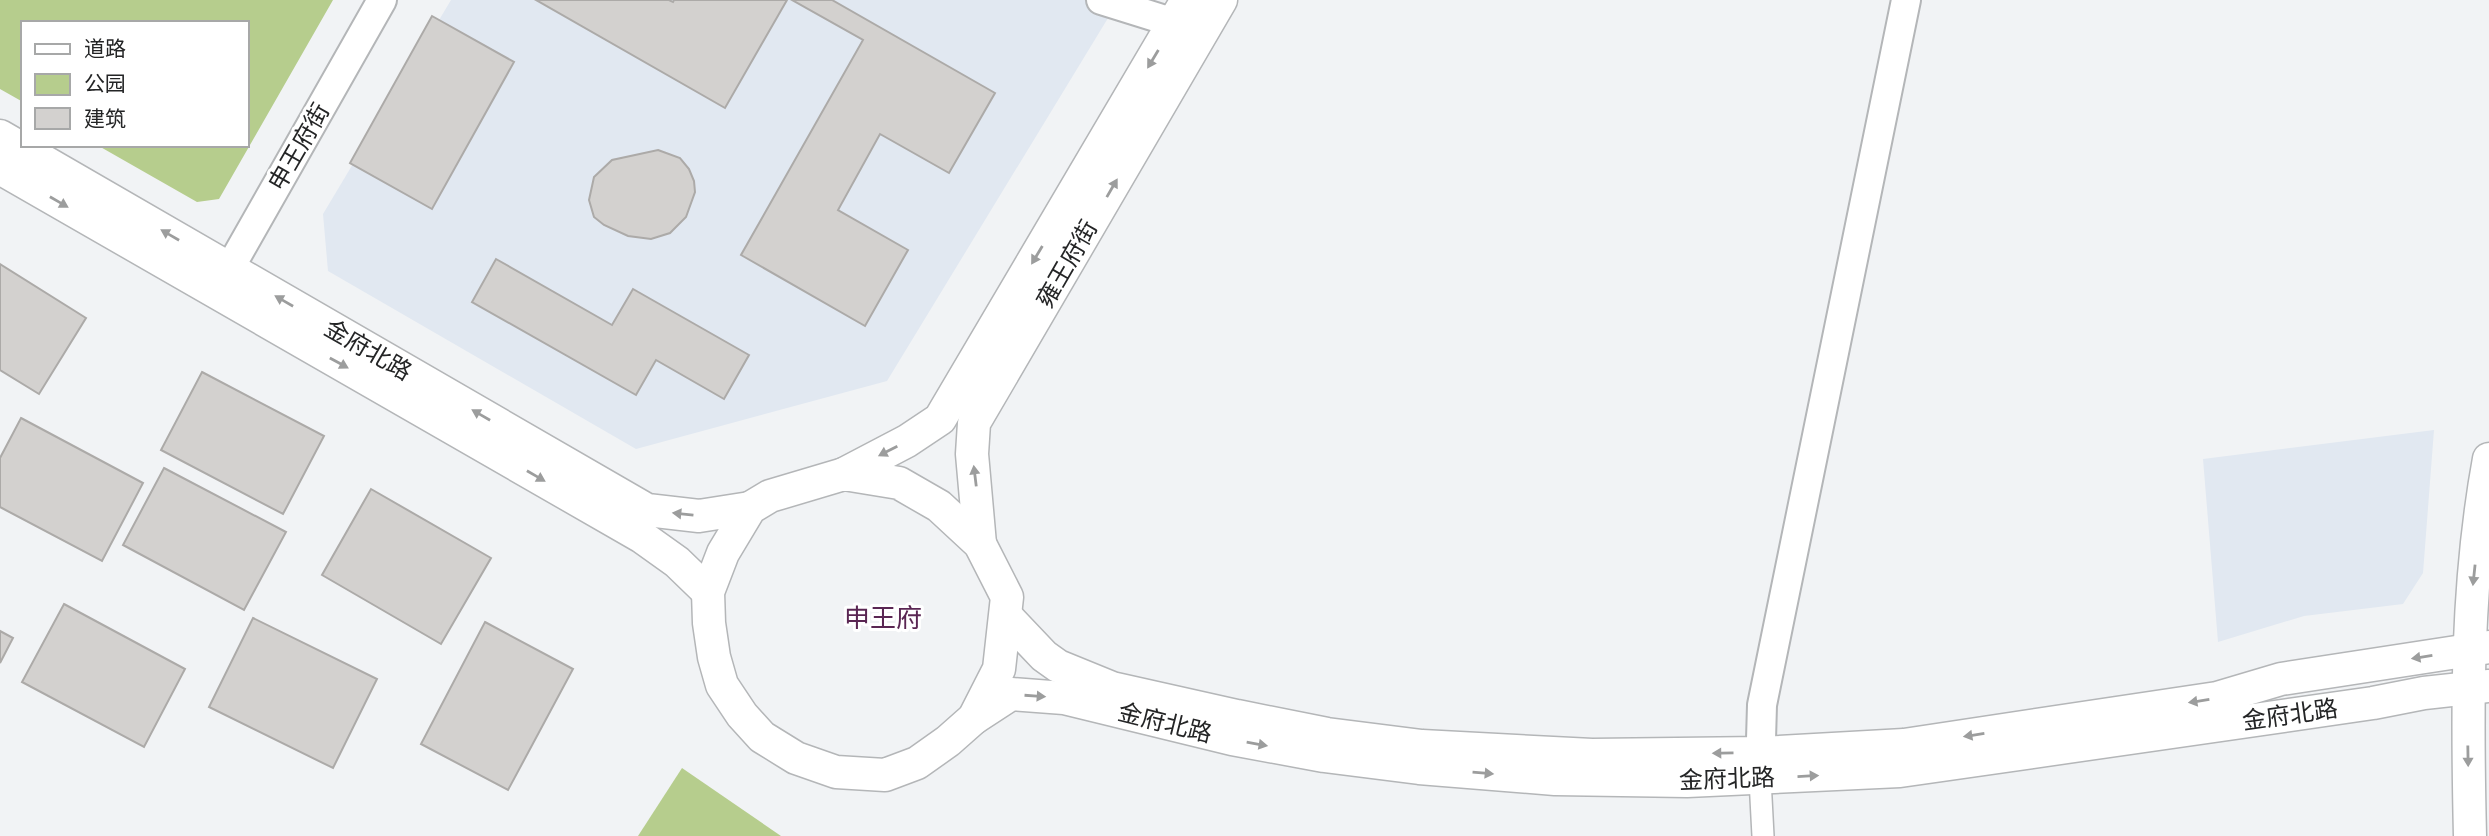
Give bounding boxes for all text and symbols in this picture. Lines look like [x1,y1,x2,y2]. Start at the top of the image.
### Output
legend [21,21,248,147]
text: 道路 [84,37,126,60]
one-way arrow [1147,49,1159,69]
text: 公园 [84,72,126,95]
street label: 申王府街 [263,98,334,195]
text: 建筑 [84,107,126,130]
one-way arrow [1105,179,1118,198]
one-way arrow [50,196,69,208]
street label: 雍王府街 [1031,215,1102,312]
one-way arrow [161,229,180,241]
one-way arrow [1031,245,1043,264]
one-way arrow [275,295,294,307]
street label: 金府北路 [320,314,417,385]
one-way arrow [329,357,349,369]
one-way arrow [472,409,491,421]
one-way arrow [878,445,898,457]
one-way arrow [969,465,980,487]
one-way arrow [527,470,546,482]
one-way arrow [672,509,694,520]
one-way arrow [2468,565,2479,587]
district label: 申王府 [844,603,922,633]
one-way arrow [2410,652,2432,663]
one-way arrow [1024,691,1046,702]
street label: 金府北路 [2241,694,2339,735]
one-way arrow [2188,696,2210,707]
street label: 金府北路 [1115,698,1215,747]
one-way arrow [1963,730,1985,741]
one-way arrow [1246,739,1268,750]
one-way arrow [2463,745,2474,767]
one-way arrow [1712,747,1734,759]
street label: 金府北路 [1679,763,1775,794]
one-way arrow [1472,768,1494,779]
one-way arrow [1797,771,1819,782]

